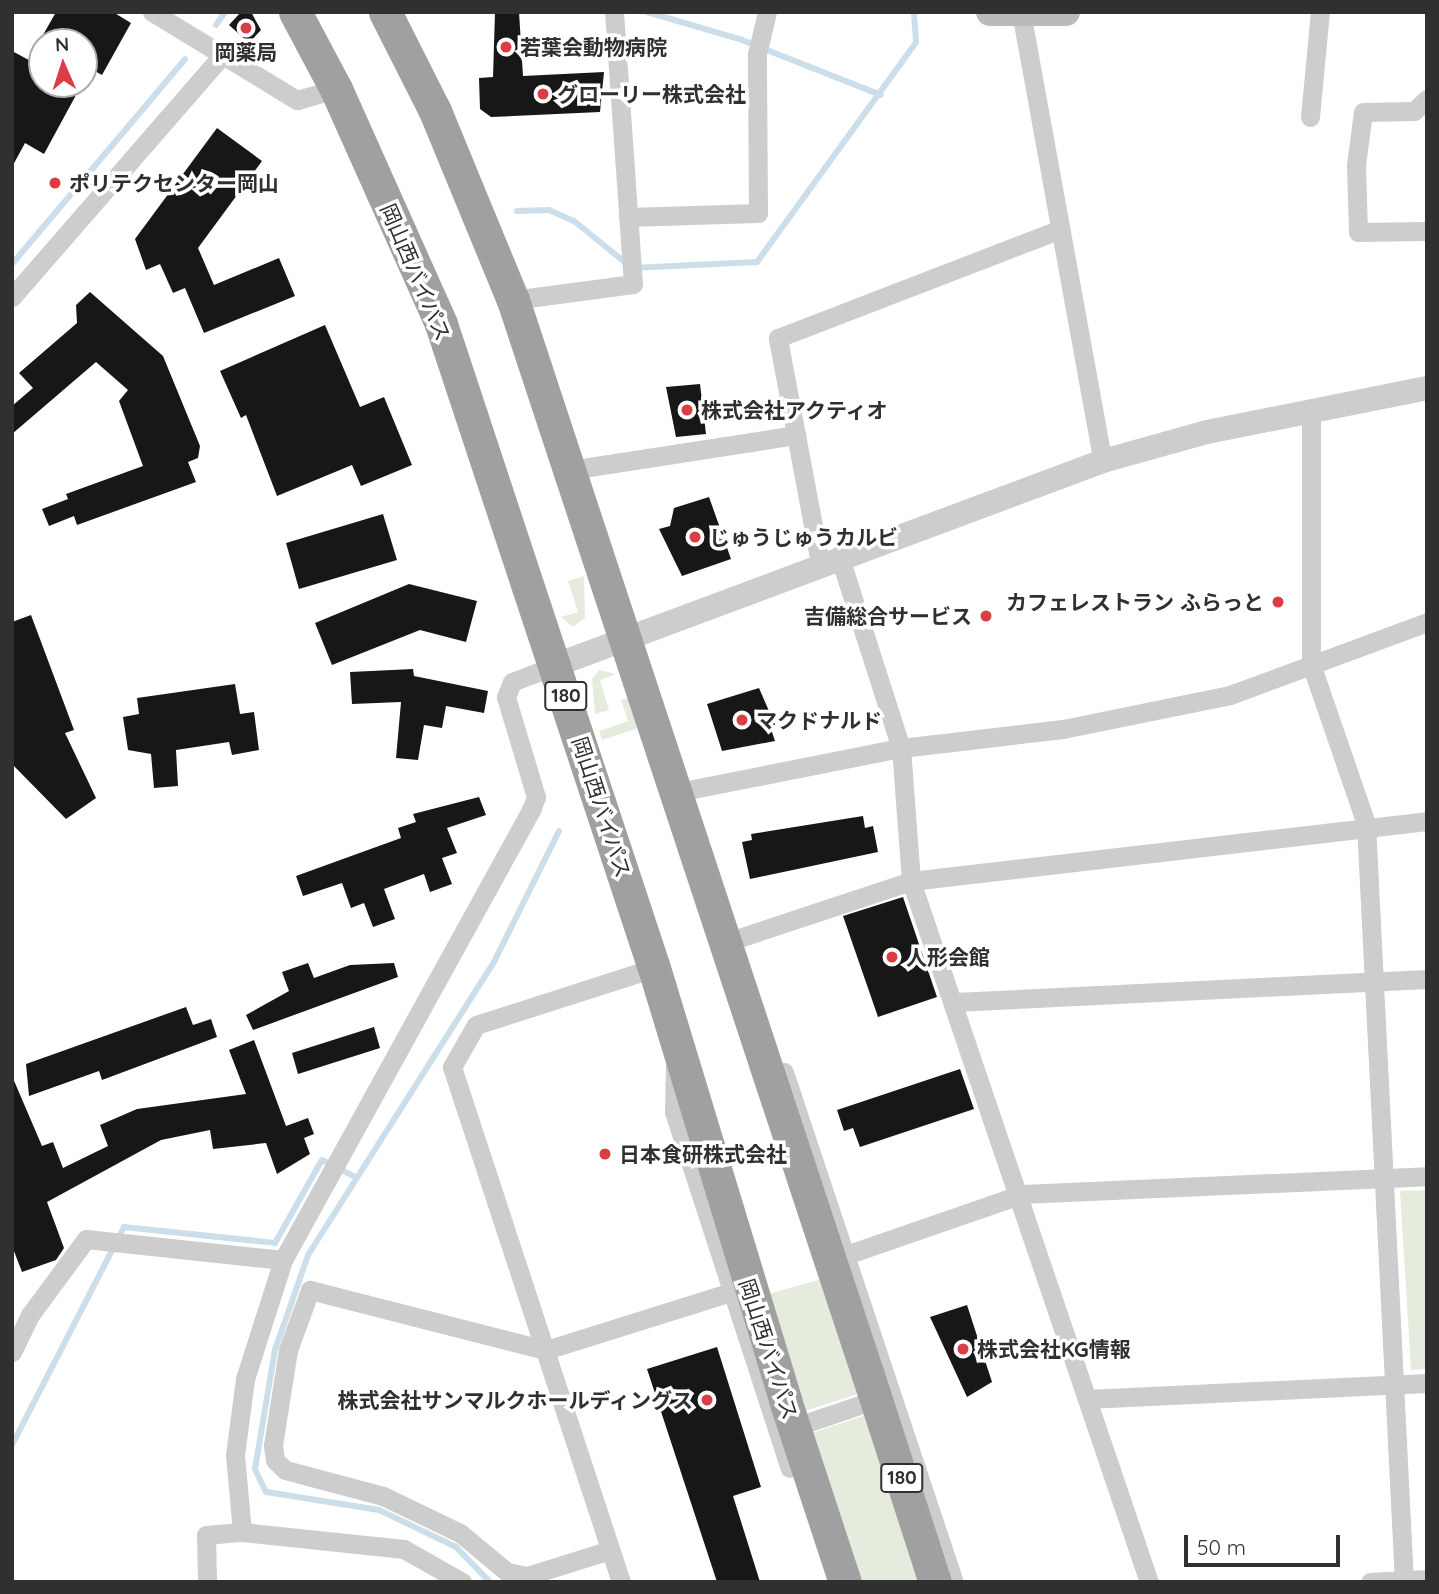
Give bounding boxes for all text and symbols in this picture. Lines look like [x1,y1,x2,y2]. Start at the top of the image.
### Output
marker: 岡薬局 [238,20,254,36]
north arrow [28,28,98,98]
text: N [54,32,70,56]
place label: 若葉会動物病院 [520,34,667,60]
place label: 岡薬局 [215,39,277,65]
marker: 若葉会動物病院 [498,39,514,55]
place label: グローリー株式会社 [557,81,746,107]
marker: グローリー株式会社 [535,86,551,102]
place label: ポリテクセンター岡山 [69,170,279,196]
marker: ポリテクセンター岡山 [47,175,63,191]
street label: 岡山西バイパス [376,199,456,345]
place label: 株式会社アクティオ [701,397,890,423]
marker: 株式会社アクティオ [679,402,695,418]
place label: じゅうじゅうカルビ [709,524,898,550]
marker: じゅうじゅうカルビ [687,529,703,545]
place label: カフェレストラン ふらっと [1006,589,1264,615]
marker: カフェレストラン ふらっと [1270,594,1286,610]
place label: 吉備総合サービス [804,603,972,629]
marker: 吉備総合サービス [978,608,994,624]
road number: 180 [543,680,589,712]
place label: マクドナルド [756,707,882,733]
marker: マクドナルド [734,712,750,728]
street label: 岡山西バイパス [567,733,637,881]
place label: 人形会館 [906,944,990,970]
marker: 人形会館 [884,949,900,965]
place label: 日本食研株式会社 [619,1141,787,1167]
marker: 日本食研株式会社 [597,1146,613,1162]
street label: 岡山西バイパス [734,1275,804,1423]
place label: 株式会社KG情報 [977,1336,1131,1362]
marker: 株式会社KG情報 [955,1341,971,1357]
place label: 株式会社サンマルクホールディングス [336,1387,693,1413]
marker: 株式会社サンマルクホールディングス [699,1392,715,1408]
road number: 180 [879,1462,925,1494]
scale bar [1187,1520,1343,1564]
text: 50 m [1197,1534,1246,1560]

